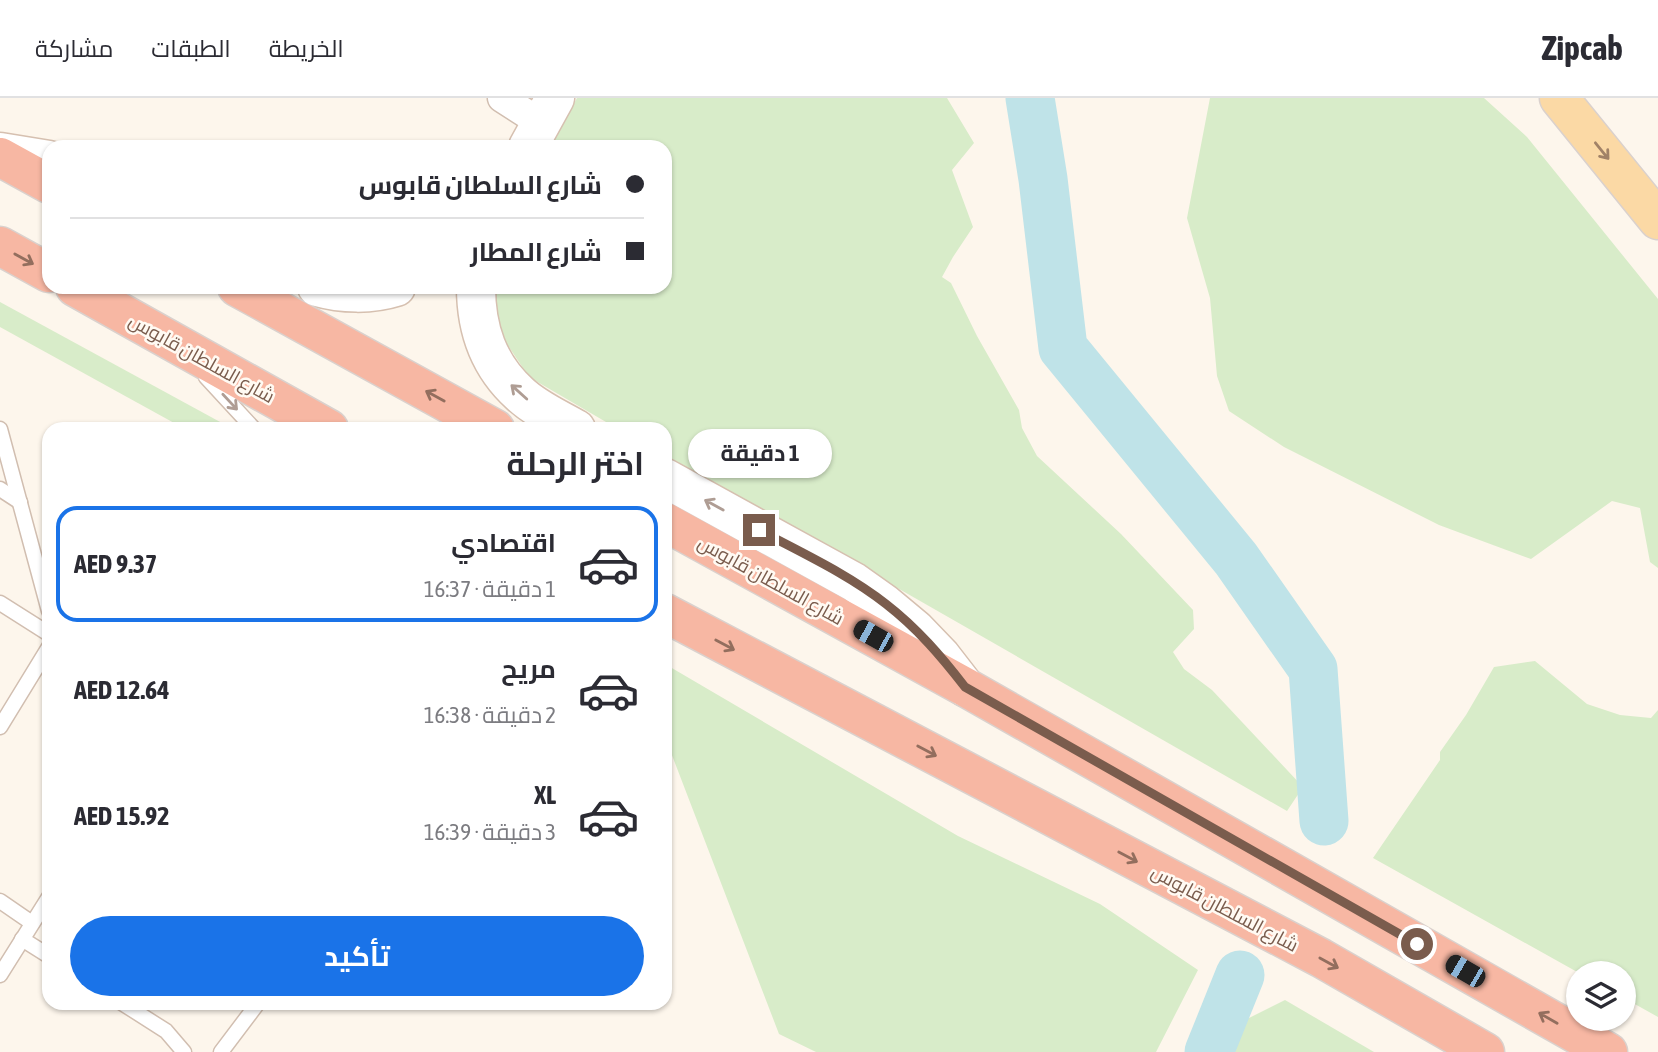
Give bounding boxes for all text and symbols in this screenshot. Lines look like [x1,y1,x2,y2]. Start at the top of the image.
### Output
text: Zipcab [1542,29,1623,67]
text: مشاركة [35,35,113,62]
text: الطبقات [151,35,231,62]
text: الخريطة [269,35,344,62]
one-way arrow [1594,141,1609,159]
text: شارع السلطان قابوس [359,170,602,200]
text: شارع المطار [470,237,602,267]
one-way arrow [14,252,34,266]
street label: شارع السلطان قابوس [124,309,279,410]
one-way arrow [510,384,528,400]
one-way arrow [426,389,446,403]
one-way arrow [222,393,238,411]
callout: 1 دقيقة [687,428,831,478]
text: 1 دقيقة [721,440,800,466]
text: اختر الرحلة [507,445,644,482]
one-way arrow [704,498,725,511]
route end [743,514,775,546]
text: اقتصادي [451,528,556,558]
street label: شارع السلطان قابوس [693,531,848,632]
icon: car [577,533,640,596]
text: AED 9.37 [74,549,157,579]
text: 1 دقيقة · 16:37 [424,576,556,602]
car [850,617,897,655]
one-way arrow [715,638,735,652]
text: مريح [501,654,556,684]
icon: car [577,659,640,722]
text: AED 12.64 [74,675,169,705]
text: 2 دقيقة · 16:38 [424,702,556,728]
one-way arrow [916,745,937,758]
text: XL [534,780,556,810]
icon: car [577,785,640,848]
text: AED 15.92 [74,801,169,831]
text: 3 دقيقة · 16:39 [424,819,556,845]
one-way arrow [1117,851,1138,864]
street label: شارع السلطان قابوس [1146,860,1302,959]
button: تأكيد [70,916,644,996]
route start [1401,928,1433,960]
car [1442,951,1489,991]
one-way arrow [1319,956,1339,970]
map controls [1566,961,1636,1031]
button: layers [1566,961,1636,1031]
one-way arrow [1539,1011,1559,1025]

